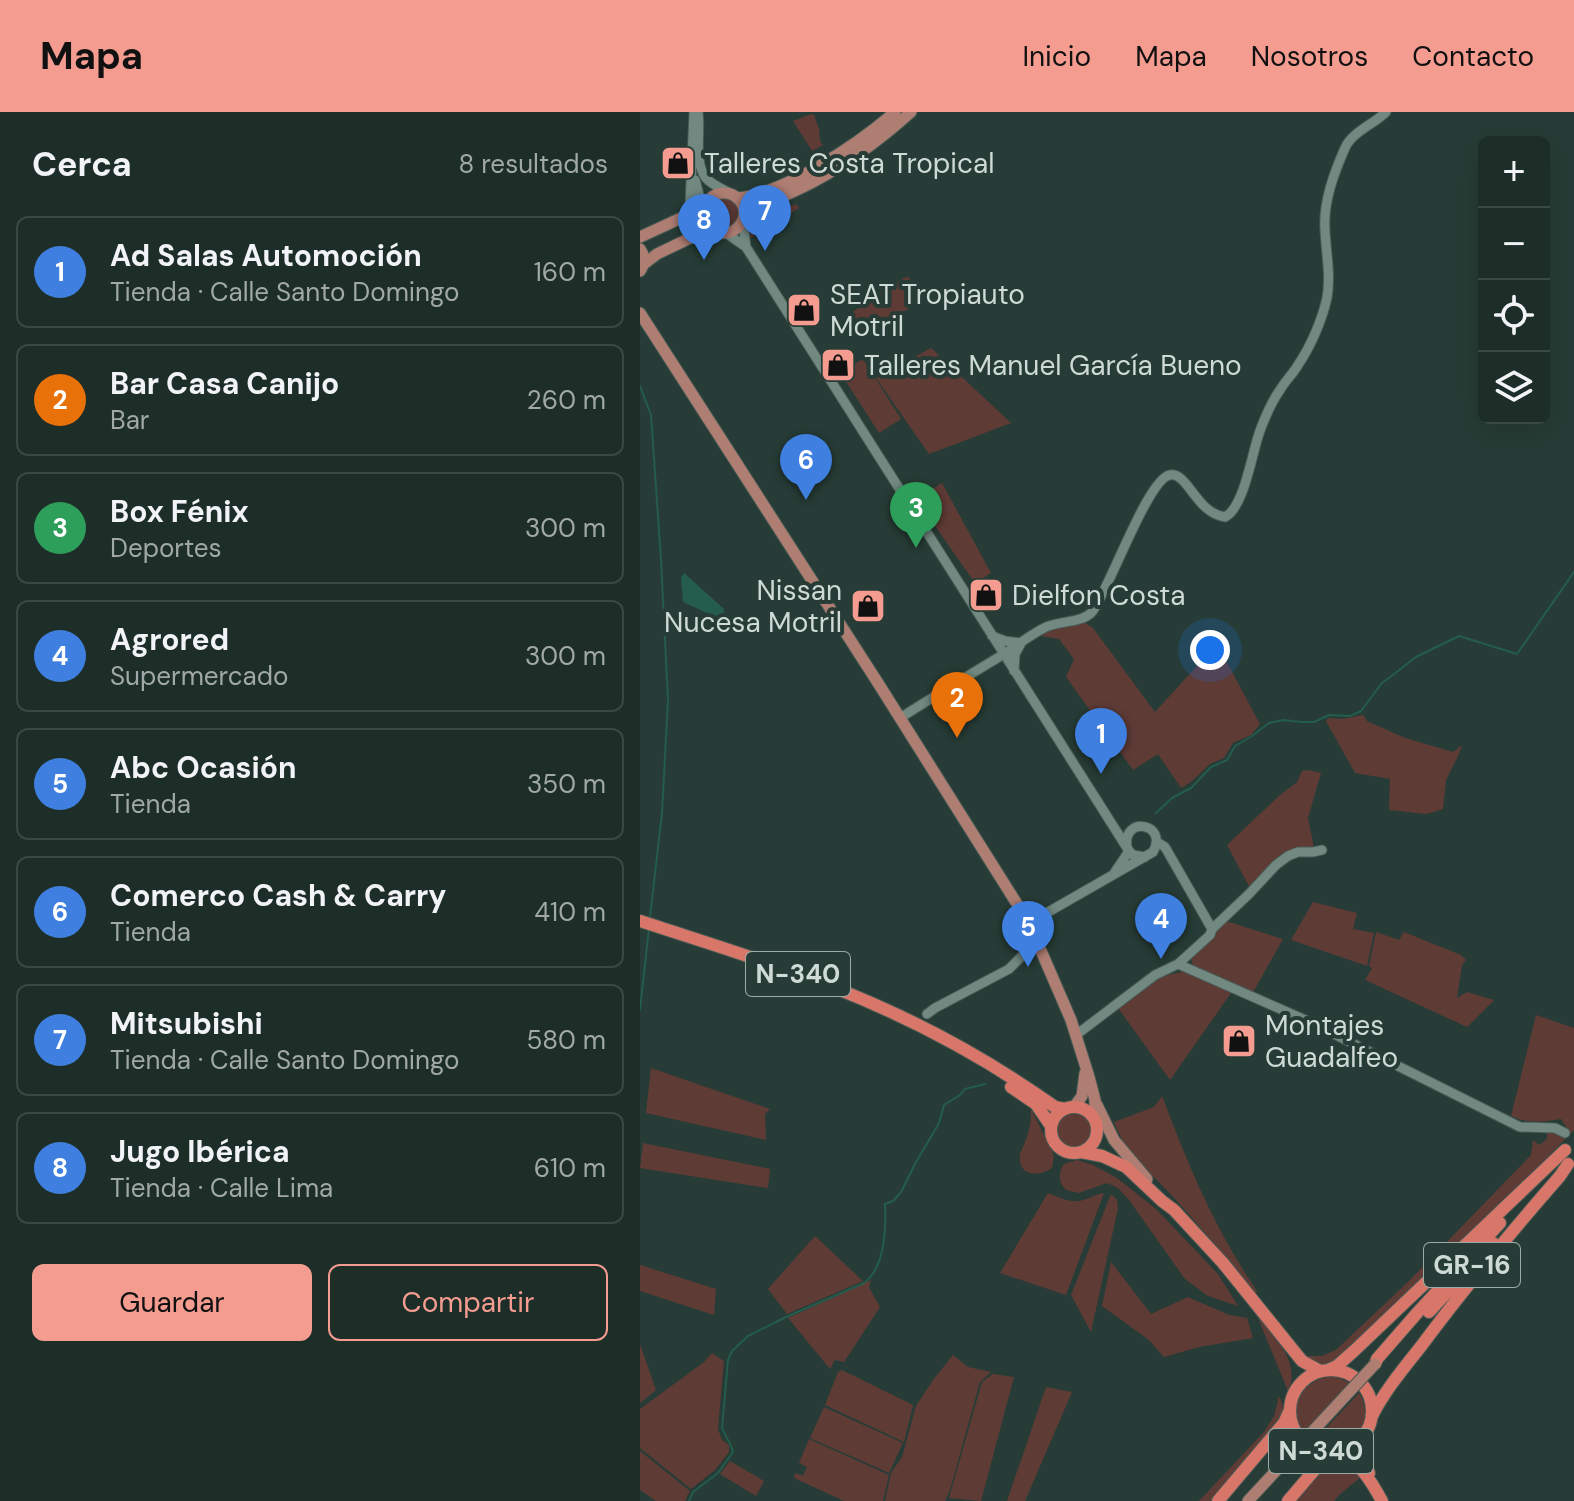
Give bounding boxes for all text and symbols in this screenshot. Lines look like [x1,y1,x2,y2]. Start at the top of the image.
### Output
text: Mapa [40,31,143,81]
text: Inicio [1022,38,1091,75]
text: Mapa [1135,38,1207,75]
text: Nosotros [1251,38,1368,75]
text: Contacto [1412,38,1534,75]
map controls [1478,136,1550,424]
button: + [1478,136,1550,208]
text: Cerca [32,142,132,187]
shop icon: Talleres Costa Tropical [659,144,697,182]
place label: Talleres Costa Tropical [704,145,995,182]
text: 8 resultados [459,147,608,181]
pin: 7 [739,185,791,251]
pin: 8 [678,194,730,260]
button: − [1478,208,1550,280]
text: Ad Salas Automoción [110,236,422,275]
text: 1 [55,255,65,289]
text: 160 m [534,255,606,289]
text: Tienda · Calle Santo Domingo [110,275,459,309]
place label: SEAT Tropiauto Motril [830,276,1025,345]
button: locate [1478,280,1550,352]
shop icon: SEAT Tropiauto Motril [785,291,823,329]
shop icon: Talleres Manuel García Bueno [819,346,857,384]
place label: Talleres Manuel García Bueno [864,347,1242,384]
button: layers [1478,352,1550,424]
text: Bar Casa Canijo [110,364,339,403]
text: 2 [52,383,68,417]
text: 260 m [527,383,606,417]
text: Bar [110,403,149,437]
pin: 6 [780,434,832,500]
pin: 3 [890,482,942,548]
text: Box Fénix [110,492,249,531]
text: 3 [52,511,68,545]
text: 300 m [525,511,606,545]
text: Deportes [110,531,222,565]
place label: Nissan Nucesa Motril [664,572,842,641]
shop icon: Dielfon Costa [967,576,1005,614]
place label: Dielfon Costa [1012,577,1186,614]
shop icon: Nissan Nucesa Motril [849,587,887,625]
text: Agrored [110,620,229,659]
your location [1190,630,1230,670]
text: 4 [52,639,68,673]
text: 300 m [525,639,606,673]
text: Supermercado [110,659,288,693]
pin: 2 [931,672,983,738]
pin: 1 [1075,708,1127,774]
text: Abc Ocasión [110,748,296,787]
text: 5 [52,767,68,801]
text: 350 m [527,767,606,801]
text: Tienda [110,787,191,821]
text: Comerco Cash & Carry [110,876,446,915]
pin: 4 [1135,893,1187,959]
text: 6 [52,895,68,929]
text: 410 m [534,895,606,929]
pin: 5 [1002,901,1054,967]
text: Tienda [110,915,191,949]
road number: N-340 [746,952,850,996]
text: Mitsubishi [110,1004,263,1043]
place label: Montajes Guadalfeo [1265,1007,1398,1076]
shop icon: Montajes Guadalfeo [1220,1022,1258,1060]
text: 7 [53,1023,67,1057]
text: 580 m [526,1023,606,1057]
text: Tienda · Calle Santo Domingo [110,1043,459,1077]
text: Jugo Ibérica [110,1132,290,1171]
text: 8 [52,1151,68,1185]
text: 610 m [534,1151,606,1185]
text: Tienda · Calle Lima [110,1171,333,1205]
road number: GR-16 [1424,1243,1520,1287]
button: Guardar [32,1264,312,1341]
button: Compartir [328,1264,608,1341]
road number: N-340 [1269,1429,1373,1473]

